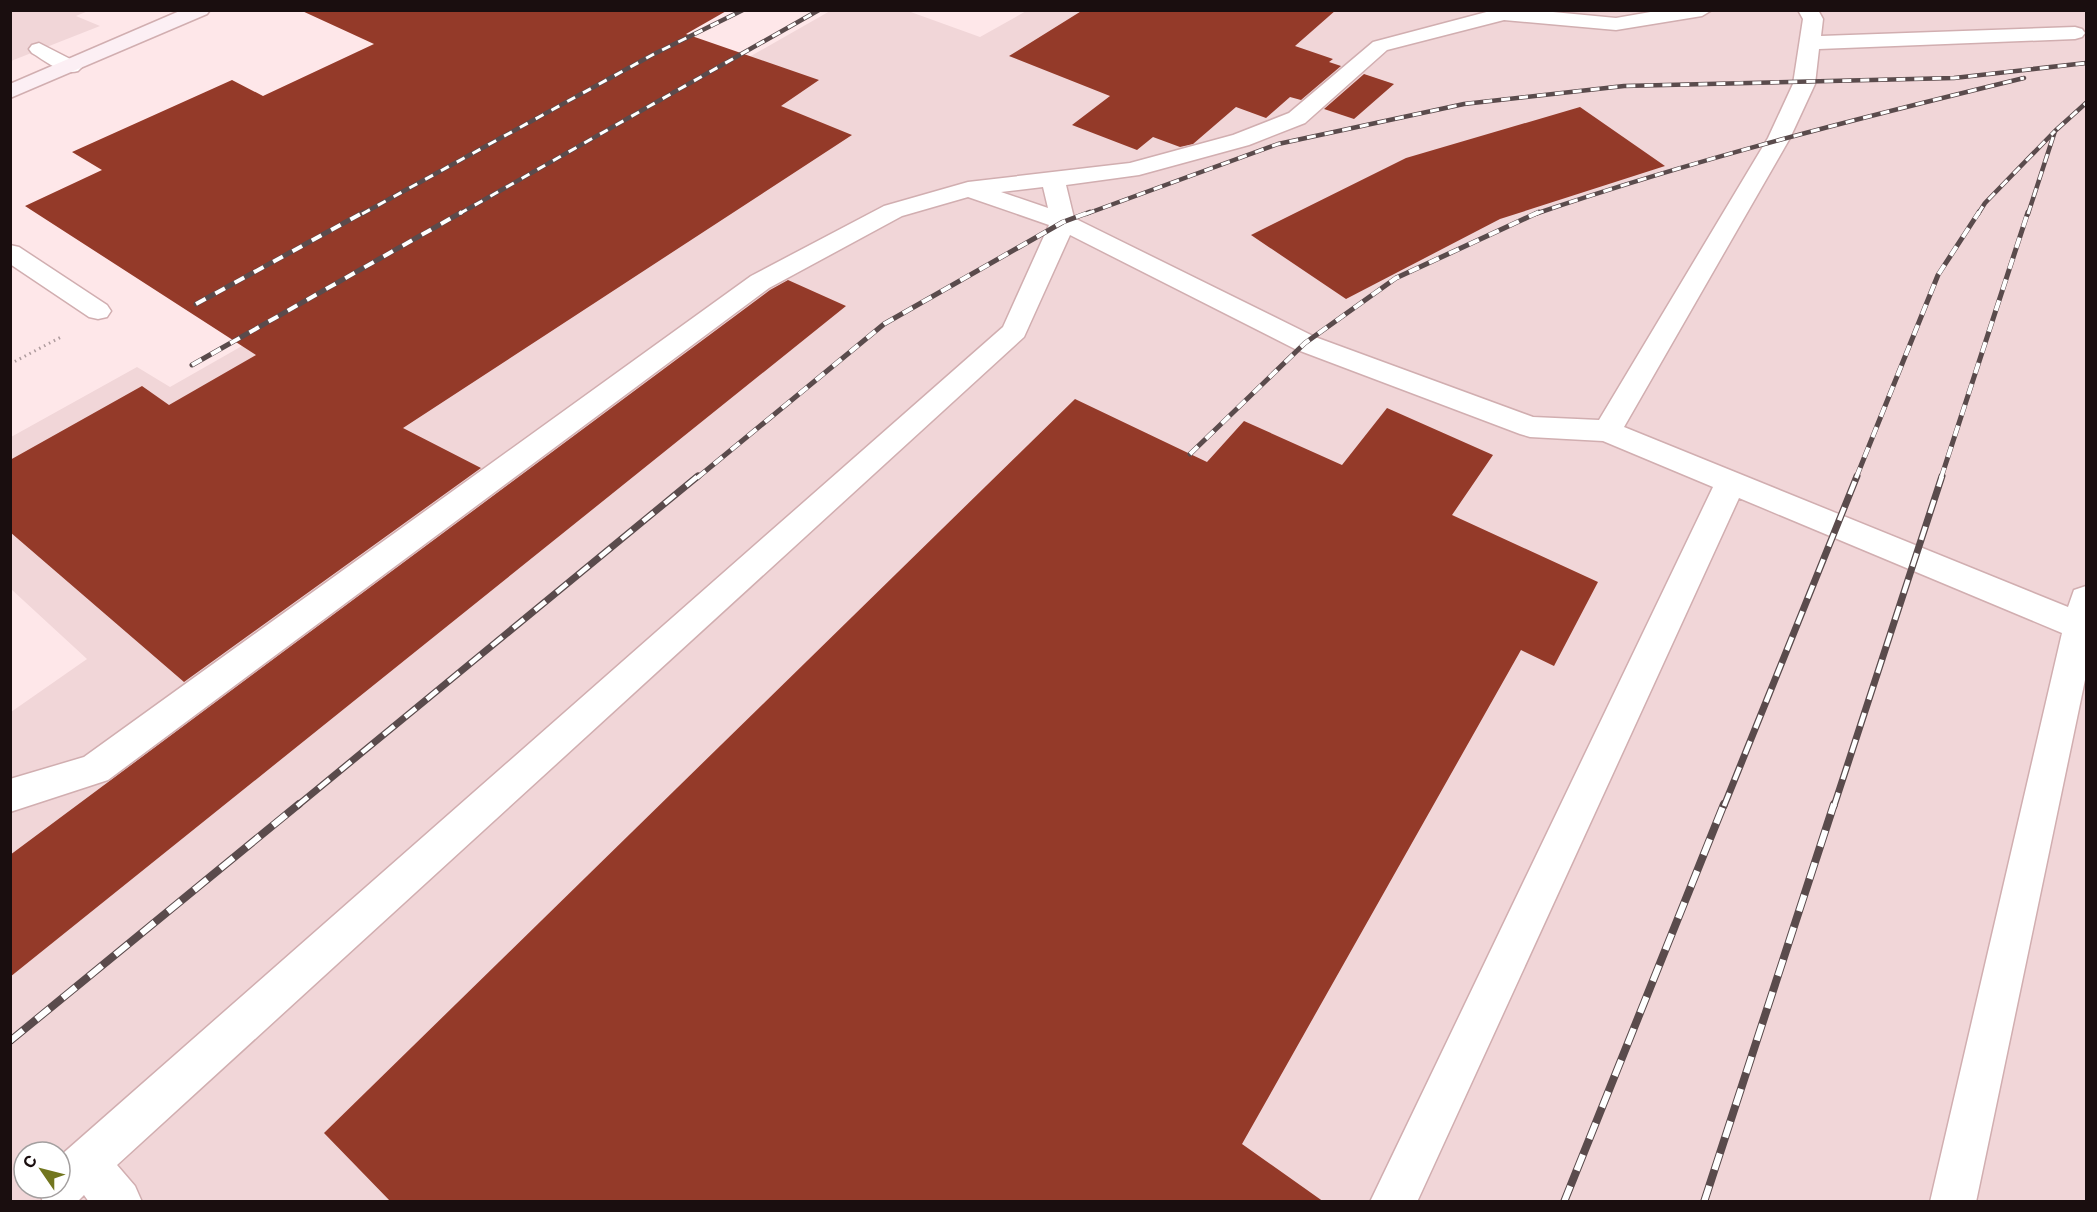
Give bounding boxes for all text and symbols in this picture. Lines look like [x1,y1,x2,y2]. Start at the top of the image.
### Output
north arrow [12,1140,72,1200]
text: С [18,1151,41,1172]

